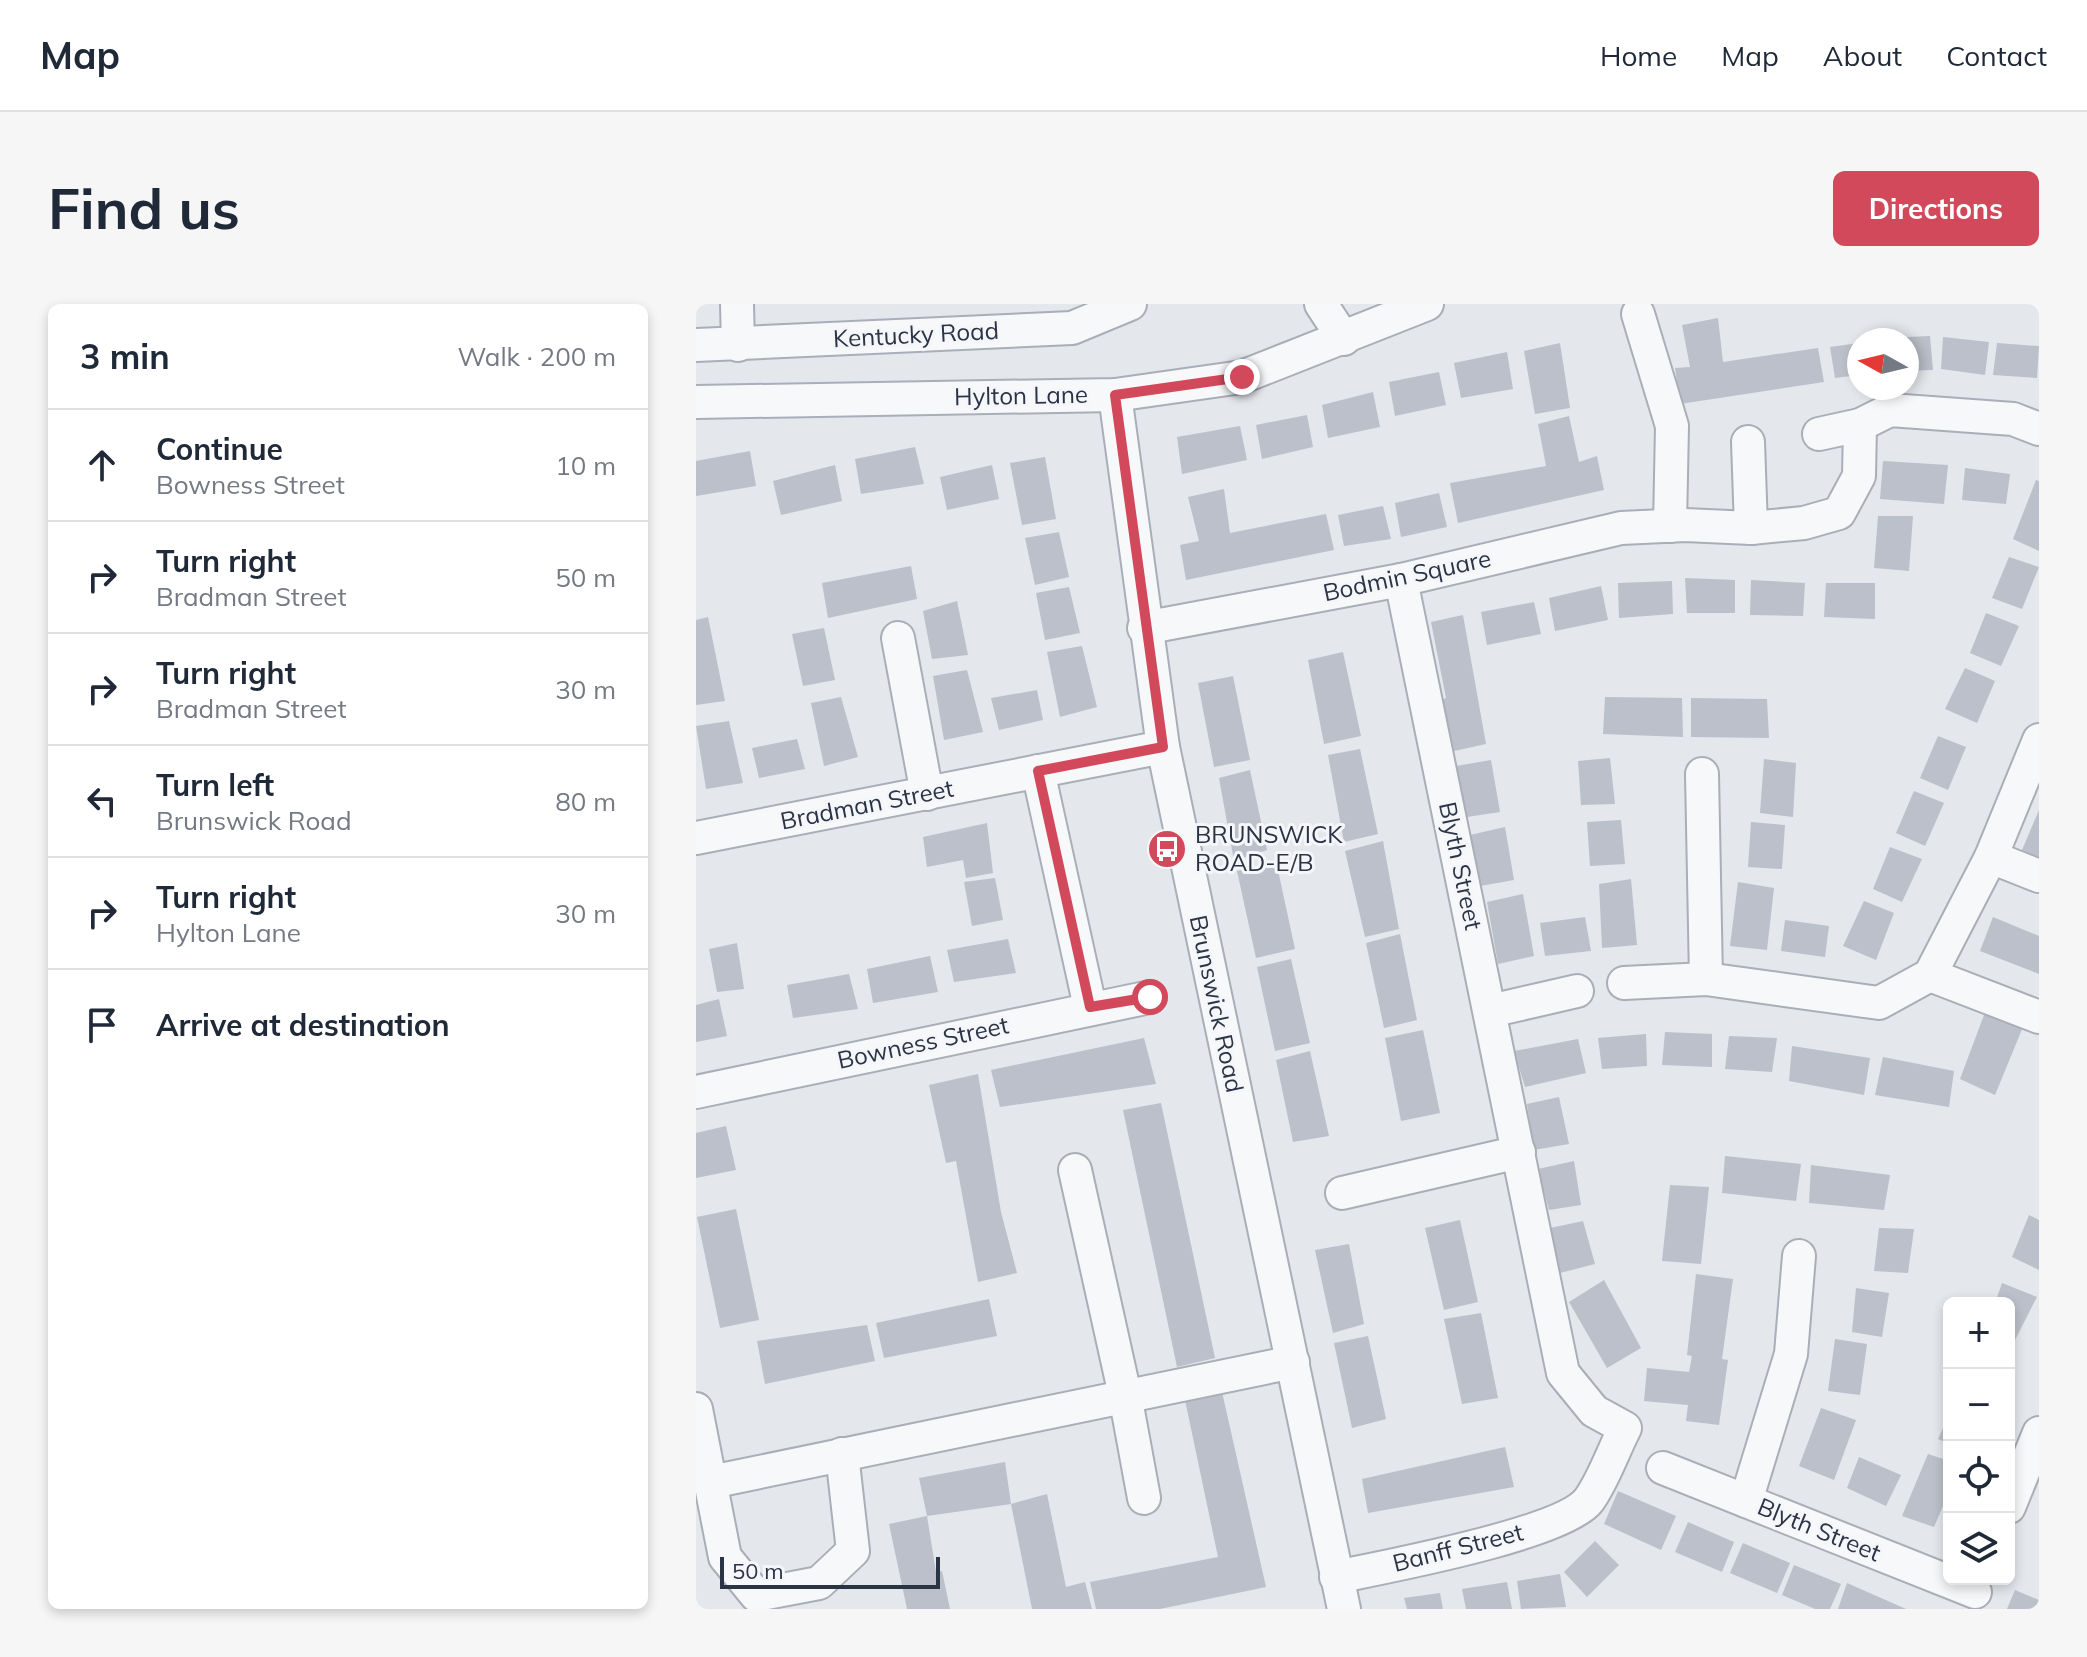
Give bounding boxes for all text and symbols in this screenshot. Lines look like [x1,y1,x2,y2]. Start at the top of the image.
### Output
text: Map [40,31,120,79]
text: Home [1600,38,1677,73]
text: Map [1721,38,1779,73]
text: About [1823,38,1902,73]
text: Contact [1946,38,2047,73]
button: Directions [1833,171,2039,246]
text: Find us [48,173,240,243]
street label: Kentucky Road [832,315,1000,353]
north arrow [1847,328,1919,400]
text: 3 min [80,335,170,378]
text: Walk · 200 m [457,340,616,373]
route end [1224,359,1260,395]
street label: Hylton Lane [954,379,1088,411]
text: Continue [156,430,283,468]
icon: ahead [80,443,124,487]
text: 10 m [555,449,616,482]
text: Bowness Street [156,468,345,501]
text: Turn right [156,542,296,580]
street label: Bodmin Square [1320,543,1493,607]
icon: right [80,555,124,599]
text: 50 m [555,561,616,594]
text: Bradman Street [156,580,347,613]
text: Turn right [156,654,296,692]
icon: right [80,667,124,711]
text: 30 m [555,673,616,706]
text: Bradman Street [156,692,347,725]
text: Turn left [156,766,274,804]
street label: Bradman Street [778,773,956,836]
icon: left [80,779,124,823]
text: 80 m [555,785,616,818]
street label: Blyth Street [1433,799,1489,933]
text: Brunswick Road [156,804,352,837]
place label: BRUNSWICK ROAD-E/B [1195,819,1343,877]
bus stop icon: BRUNSWICK ROAD-E/B [1146,828,1188,870]
text: Turn right [156,878,296,916]
icon: right [80,891,124,935]
text: 30 m [555,897,616,930]
street label: Brunswick Road [1184,912,1250,1095]
text: Hylton Lane [156,916,301,949]
route start [1132,979,1168,1015]
icon: arrive [80,1003,124,1047]
text: Arrive at destination [156,1006,450,1044]
street label: Bowness Street [834,1009,1011,1075]
map controls [1943,1297,2015,1585]
button: + [1943,1297,2015,1369]
button: − [1943,1369,2015,1441]
button: locate [1943,1441,2015,1513]
street label: Blyth Street [1753,1491,1885,1567]
button: layers [1943,1513,2015,1585]
street label: Banff Street [1389,1516,1526,1578]
scale bar [720,1553,940,1589]
text: 50 m [732,1557,783,1585]

